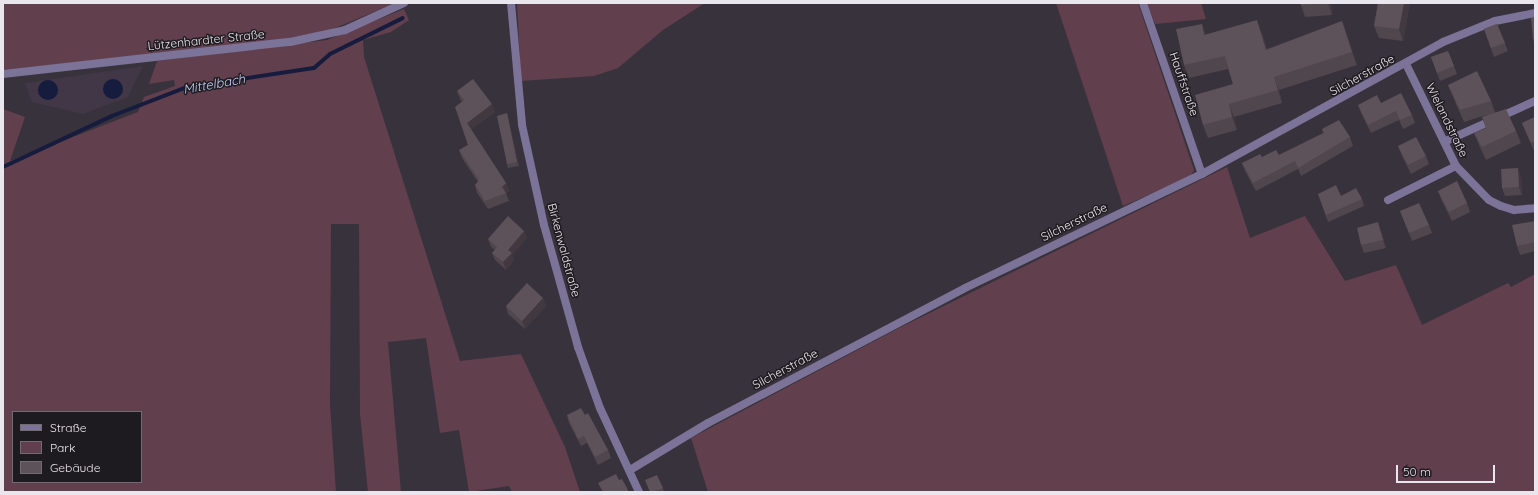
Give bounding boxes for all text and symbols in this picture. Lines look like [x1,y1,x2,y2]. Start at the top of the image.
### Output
street label: Lützenhardter Straße [147,27,265,53]
street label: Hauffstraße [1166,50,1202,118]
street label: Silcherstraße [1327,51,1397,99]
water label: Mittelbach [182,71,246,97]
street label: Wielandstraße [1423,81,1471,159]
street label: Silcherstraße [1039,200,1109,244]
street label: Birkenwaldstraße [545,201,583,299]
street label: Silcherstraße [750,346,820,392]
legend [12,411,142,483]
text: Straße [50,420,87,435]
text: Park [50,440,75,455]
scale bar [1398,457,1497,483]
text: Gebäude [50,460,100,475]
text: 50 m [1403,464,1431,479]

